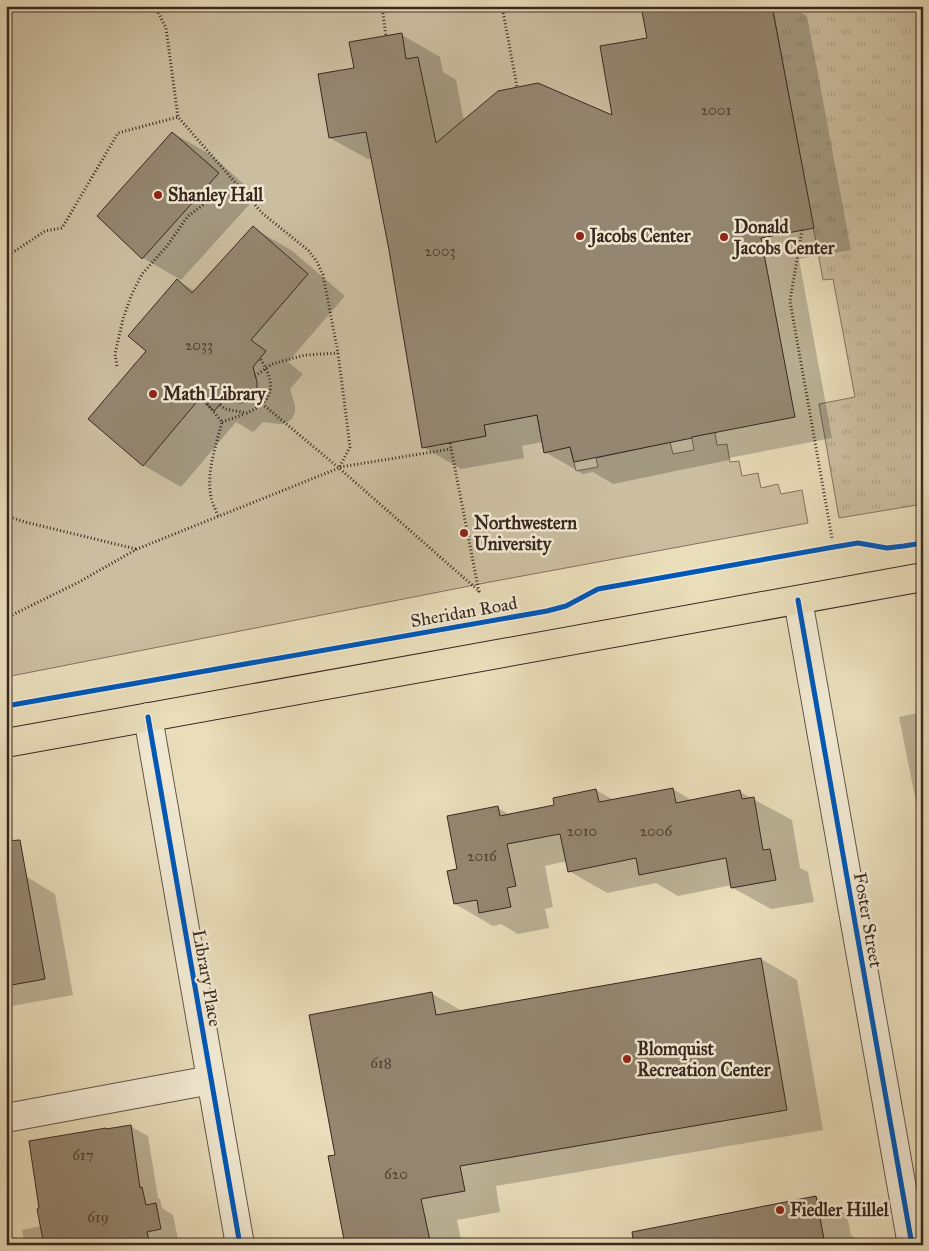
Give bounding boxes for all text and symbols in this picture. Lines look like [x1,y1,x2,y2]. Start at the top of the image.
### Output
house number: 2001 [701,101,731,119]
place label: Shanley Hall [168,184,264,207]
marker: Shanley Hall [152,189,164,201]
place label: Donald Jacobs Center [732,216,836,260]
place label: Jacobs Center [588,225,692,248]
marker: Jacobs Center [574,230,586,242]
marker: Donald Jacobs Center [718,231,730,243]
house number: 2003 [425,242,455,260]
house number: 2033 [185,336,213,354]
place label: Math Library [163,383,267,406]
marker: Math Library [147,388,159,400]
place label: Northwestern University [474,512,577,556]
marker: Northwestern University [458,527,470,539]
street label: Sheridan Road [409,592,519,632]
house number: 2010 [567,822,597,840]
house number: 2006 [640,822,674,840]
house number: 2016 [467,847,498,865]
street label: Foster Street [849,871,887,970]
street label: Library Place [188,928,226,1028]
place label: Blomquist Recreation Center [637,1038,772,1081]
marker: Blomquist Recreation Center [621,1053,633,1065]
house number: 618 [370,1054,392,1072]
house number: 617 [72,1146,94,1164]
house number: 620 [384,1165,408,1183]
place label: Fiedler Hillel [790,1199,890,1221]
marker: Fiedler Hillel [774,1204,786,1216]
house number: 619 [87,1208,109,1226]

